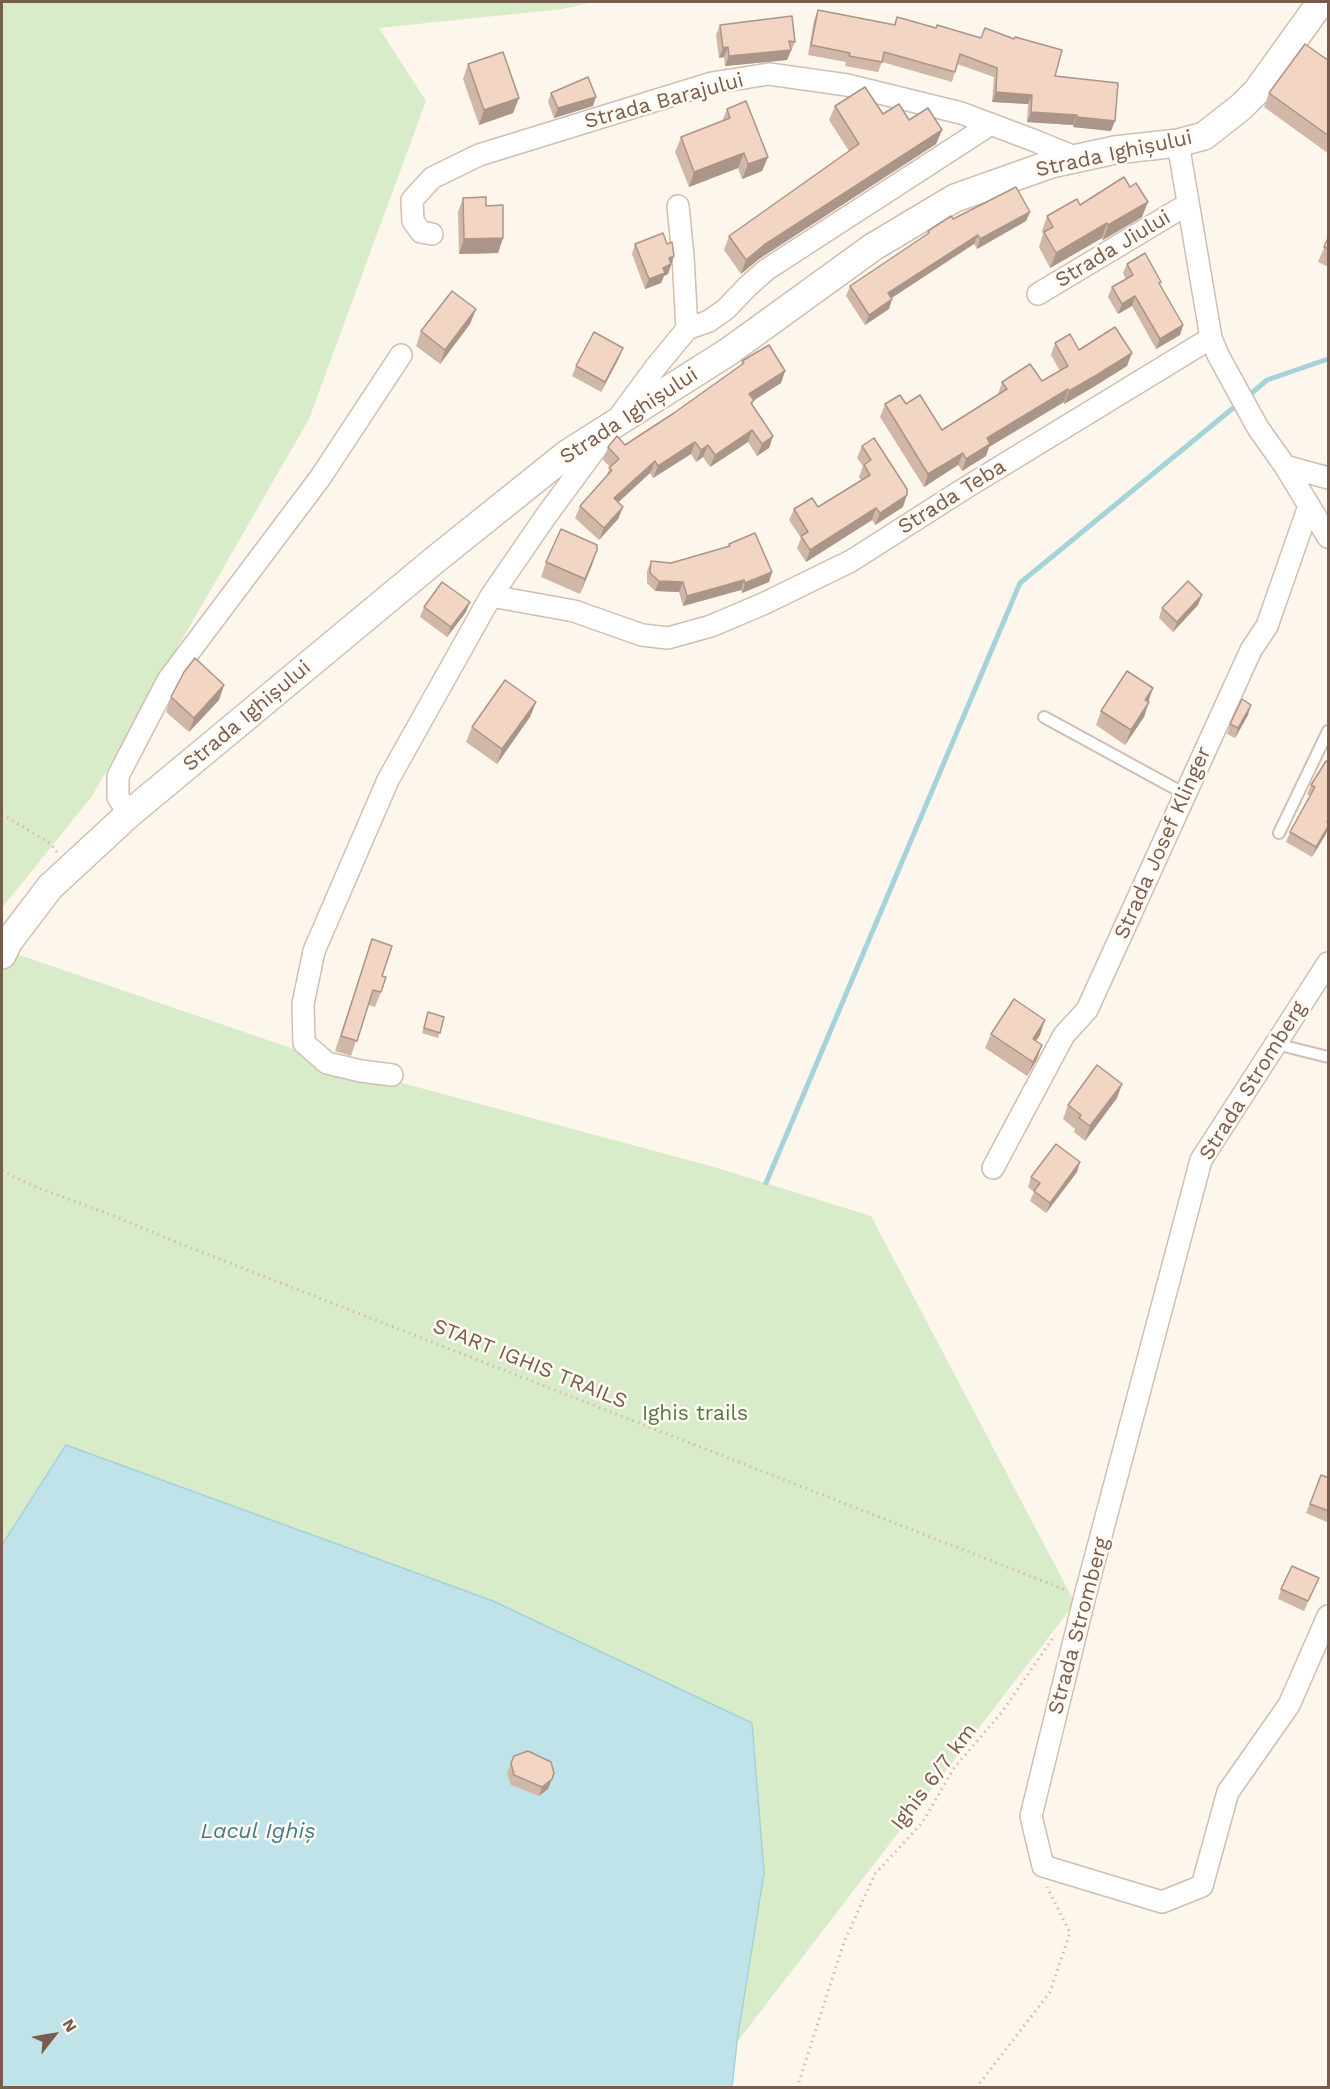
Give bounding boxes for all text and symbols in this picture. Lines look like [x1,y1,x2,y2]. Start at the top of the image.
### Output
street label: Strada Barajului [582,68,746,134]
street label: Strada Ighișului [1033,125,1195,183]
street label: Strada Jiului [1051,205,1175,293]
street label: Strada Ighișului [555,362,703,470]
street label: Strada Teba [894,454,1010,540]
street label: Strada Ighișului [178,655,316,777]
street label: Strada Josef Klinger [1109,743,1217,943]
street label: Strada Stromberg [1194,997,1312,1165]
street label: START IGHIS TRAILS [429,1313,631,1415]
park label: Ighis trails [642,1401,748,1427]
street label: Strada Stromberg [1043,1535,1115,1717]
street label: Ighis 6/7 km [886,1719,982,1835]
water label: Lacul Ighiș [201,1819,315,1845]
north arrow [24,2005,84,2065]
text: N [59,2015,81,2035]

